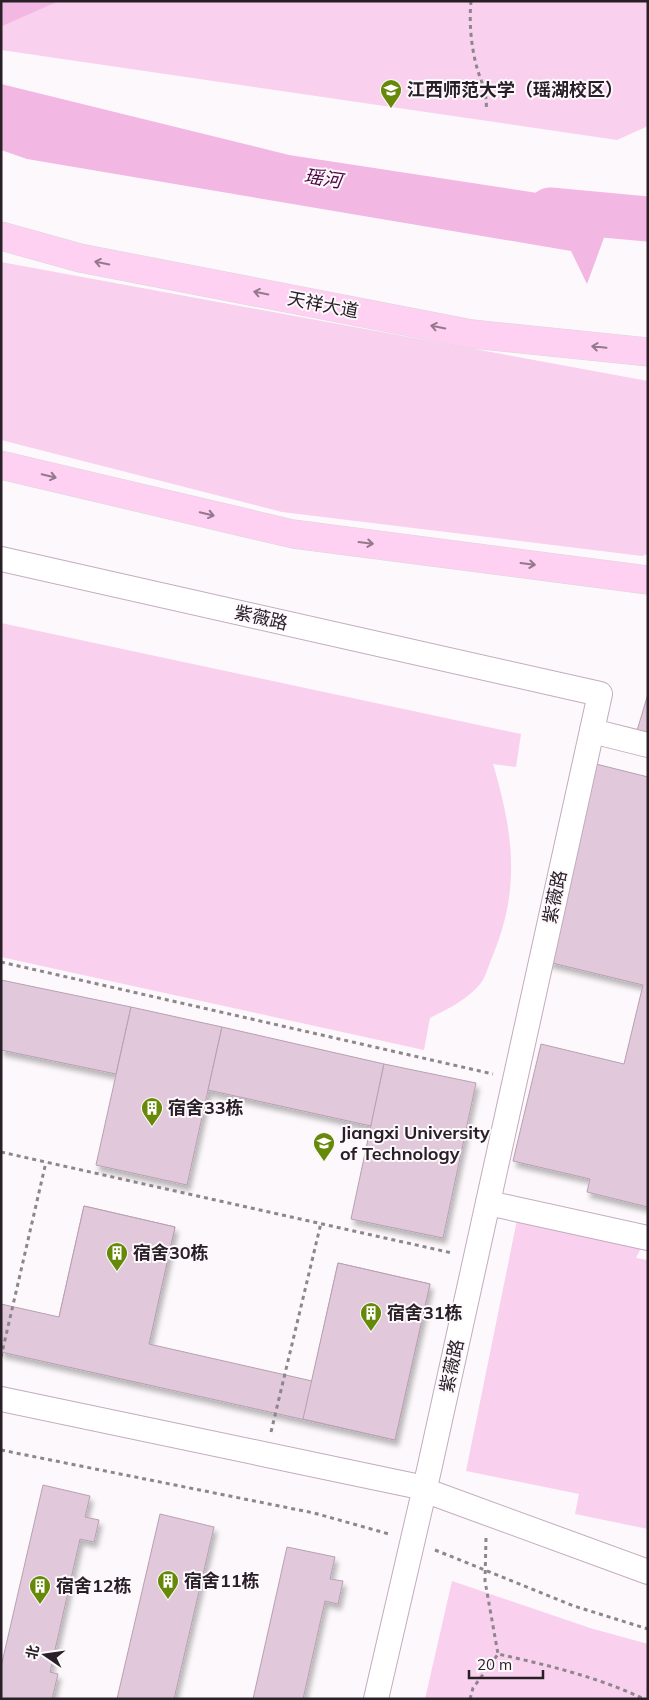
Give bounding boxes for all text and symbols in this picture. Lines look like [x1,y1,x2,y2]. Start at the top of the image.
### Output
school or university icon: 江西师范大学（瑶湖校区） [379,78,403,109]
place label: 江西师范大学（瑶湖校区） [407,78,623,101]
water label: 瑶河 [303,163,347,193]
one-way arrow [94,257,110,267]
street label: 天祥大道 [286,286,361,323]
one-way arrow [254,288,270,298]
one-way arrow [430,322,446,332]
one-way arrow [592,342,608,352]
one-way arrow [40,472,56,481]
one-way arrow [198,510,214,519]
one-way arrow [358,539,374,549]
one-way arrow [519,559,535,569]
street label: 紫薇路 [232,600,290,635]
street label: 紫薇路 [538,868,571,926]
building icon: 宿舍33栋 [140,1096,164,1127]
place label: 宿舍33栋 [168,1096,244,1119]
place label: Jiangxi University of Technology [340,1121,490,1165]
school or university icon: Jiangxi University of Technology [312,1131,336,1162]
building icon: 宿舍30栋 [105,1241,129,1272]
place label: 宿舍30栋 [133,1241,209,1264]
building icon: 宿舍31栋 [359,1301,383,1332]
place label: 宿舍31栋 [387,1301,463,1324]
street label: 紫薇路 [435,1337,468,1395]
building icon: 宿舍11栋 [156,1569,180,1600]
place label: 宿舍11栋 [184,1569,260,1592]
building icon: 宿舍12栋 [28,1574,52,1605]
place label: 宿舍12栋 [56,1574,132,1597]
north arrow [20,1630,70,1680]
text: 北 [22,1643,43,1661]
scale bar [469,1648,543,1680]
text: 20 m [477,1655,512,1674]

